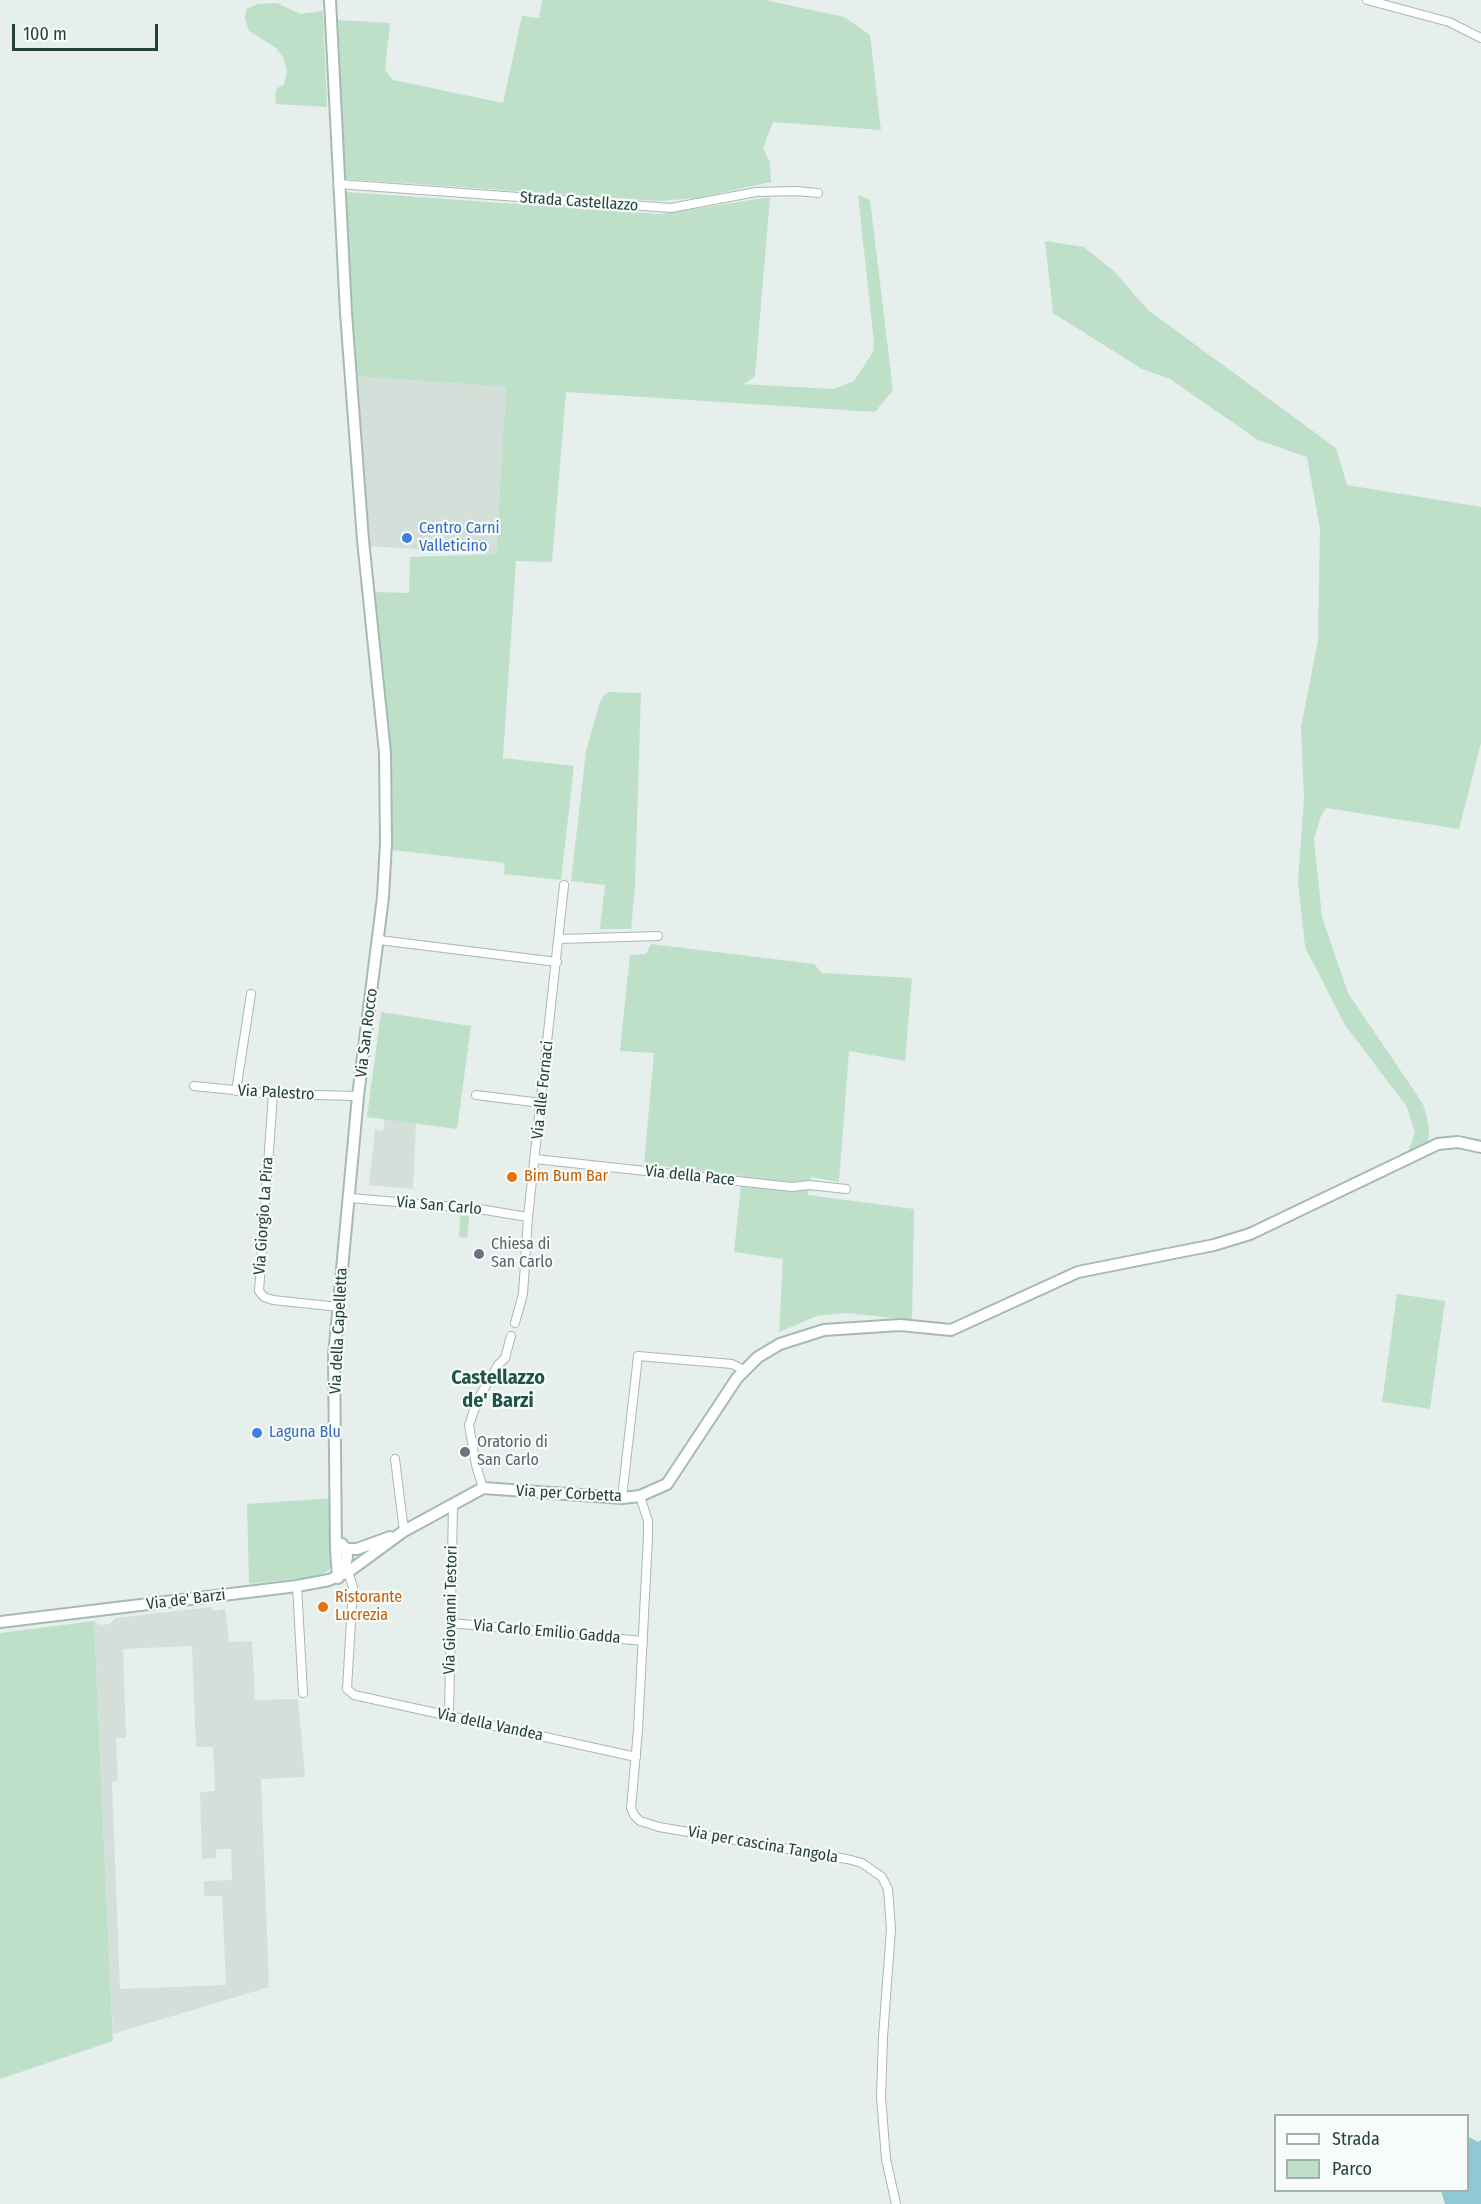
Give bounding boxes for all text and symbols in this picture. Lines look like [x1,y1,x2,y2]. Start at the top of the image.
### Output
scale bar [15,12,160,50]
text: 100 m [23,23,67,45]
street label: Strada Castellazzo [519,188,639,216]
place label: Centro Carni Valleticino [419,519,500,557]
marker: Centro Carni Valleticino [400,531,414,545]
street label: Via San Rocco [352,987,382,1079]
street label: Via alle Fornaci [528,1040,558,1140]
street label: Via Palestro [237,1081,315,1105]
street label: Via Giorgio La Pira [250,1156,278,1276]
street label: Via della Pace [644,1162,736,1190]
place label: Bim Bum Bar [524,1167,608,1187]
marker: Bim Bum Bar [505,1170,519,1184]
street label: Via San Carlo [395,1193,483,1219]
place label: Chiesa di San Carlo [491,1235,553,1273]
marker: Chiesa di San Carlo [472,1247,486,1261]
street label: Via della Capelletta [326,1267,352,1395]
district label: Castellazzo de' Barzi [451,1366,545,1413]
place label: Laguna Blu [269,1423,341,1443]
marker: Laguna Blu [250,1426,264,1440]
place label: Oratorio di San Carlo [477,1433,548,1471]
marker: Oratorio di San Carlo [458,1445,472,1459]
street label: Via per Corbetta [516,1482,622,1506]
street label: Via Giovanni Testori [440,1545,462,1675]
street label: Via de' Barzi [145,1586,227,1614]
place label: Ristorante Lucrezia [335,1588,402,1626]
marker: Ristorante Lucrezia [316,1600,330,1614]
street label: Via Carlo Emilio Gadda [473,1616,621,1648]
street label: Via della Vandea [435,1704,545,1746]
street label: Via per cascina Tangola [686,1822,840,1868]
legend [1274,2114,1469,2192]
text: Strada [1332,2128,1380,2150]
text: Parco [1332,2158,1372,2180]

